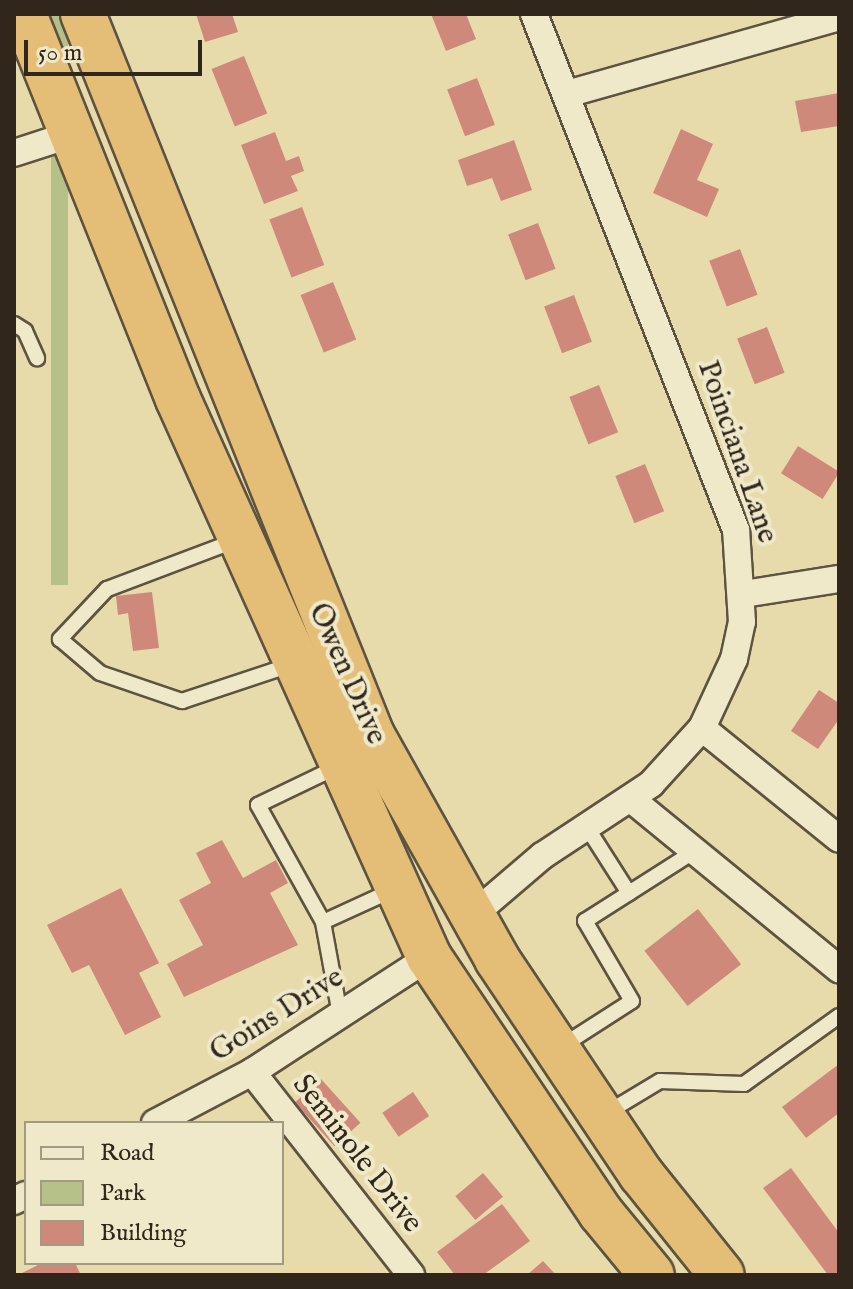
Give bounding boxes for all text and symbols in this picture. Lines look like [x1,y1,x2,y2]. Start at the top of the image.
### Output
scale bar [28,24,206,74]
text: 50 m [38,38,82,69]
street label: Poinciana Lane [689,356,785,548]
street label: Owen Drive [300,598,394,750]
street label: Goins Drive [203,960,351,1070]
street label: Seminole Drive [284,1068,430,1240]
legend [24,1121,284,1265]
text: Road [100,1138,154,1169]
text: Park [100,1178,146,1209]
text: Building [100,1218,186,1249]

